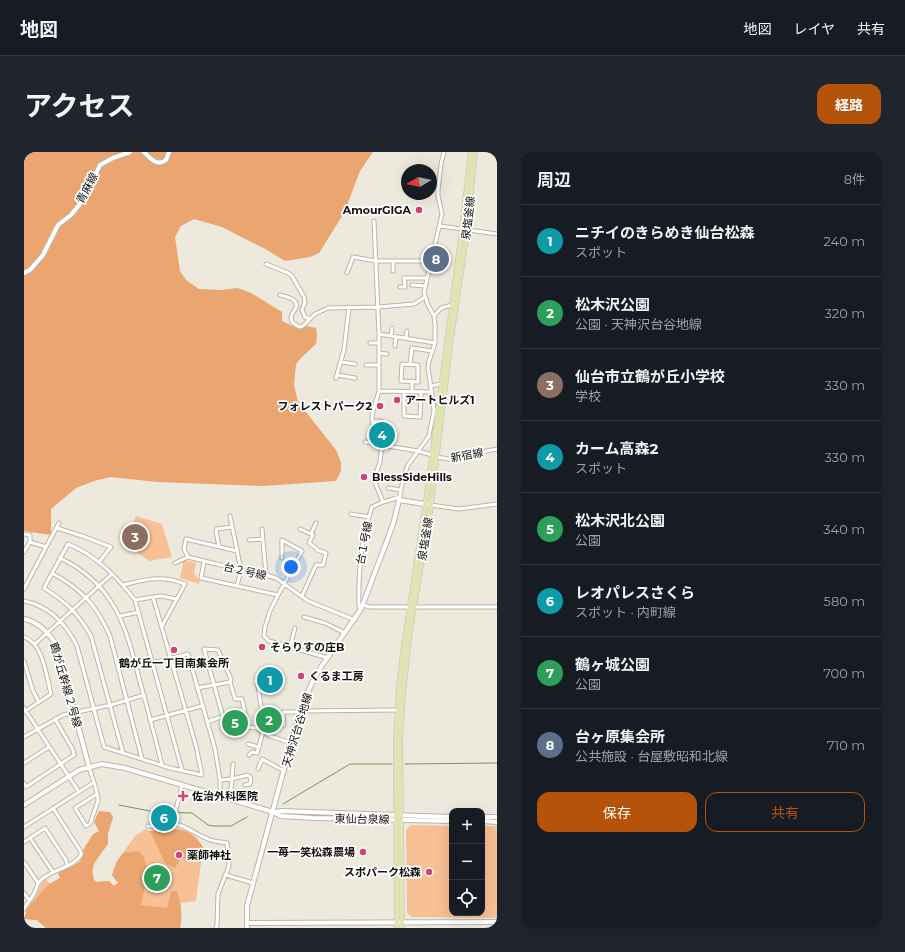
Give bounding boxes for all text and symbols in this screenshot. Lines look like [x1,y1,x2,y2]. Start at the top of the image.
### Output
text: 地図 [20,18,58,41]
text: 地図 [743,20,771,38]
text: レイヤ [793,20,835,38]
text: 共有 [857,20,885,38]
button: 経路 [817,84,881,124]
text: アクセス [24,89,135,123]
north arrow [401,164,437,200]
street label: 青麻線 [73,170,101,206]
text: 周辺 [537,170,571,190]
text: 8件 [844,171,865,187]
street label: 泉塩釜線 [458,195,478,241]
place label: AmourGIGA [342,203,412,217]
marker: AmourGIGA [414,205,424,215]
text: ニチイのきらめき仙台松森 [575,223,755,242]
text: 1 [547,233,553,249]
text: 240 m [824,233,865,249]
pin: 8 [423,244,449,274]
text: スポット [575,244,627,260]
text: 松木沢公園 [575,295,650,314]
text: 2 [546,305,554,321]
text: 320 m [825,305,865,321]
text: 公園 · 天神沢台谷地線 [575,316,702,332]
text: 仙台市立鶴が丘小学校 [575,367,725,386]
text: 3 [546,377,554,393]
text: 330 m [825,377,865,393]
text: 学校 [575,388,601,404]
place label: アートヒルズ1 [405,393,475,407]
marker: アートヒルズ1 [392,395,402,405]
place label: フォレストパーク2 [278,399,372,413]
marker: フォレストパーク2 [375,401,385,411]
pin: 4 [369,420,395,450]
text: カーム高森2 [575,439,658,458]
street label: 新宿線 [449,445,485,465]
text: 4 [546,449,554,465]
text: 330 m [825,449,865,465]
text: スポット [575,460,627,476]
place label: BlessSideHills [372,470,452,484]
marker: BlessSideHills [359,472,369,482]
text: 松木沢北公園 [575,511,665,530]
street label: 泉塩釜線 [415,516,435,562]
street label: 台１号線 [353,520,375,566]
text: 5 [546,521,554,537]
text: 340 m [823,521,865,537]
pin: 3 [122,522,148,552]
text: 公園 [575,532,601,548]
your location [281,557,301,577]
street label: 台２号線 [222,559,268,583]
text: レオパレスさくら [575,583,695,602]
text: 6 [546,593,554,609]
text: 580 m [824,593,865,609]
text: スポット · 内町線 [575,604,676,620]
place label: そらりすの庄B [270,640,344,654]
street label: 鶴が丘幹線２号線 [47,641,85,729]
marker: そらりすの庄B [257,642,267,652]
marker: 鶴が丘一丁目南集会所 [169,645,179,655]
text: 鶴ヶ城公園 [575,655,650,674]
place label: 鶴が丘一丁目南集会所 [118,656,229,670]
pin: 1 [257,665,283,695]
text: 7 [546,665,554,681]
text: 700 m [823,665,865,681]
place label: くるま工房 [309,669,364,683]
marker: くるま工房 [296,671,306,681]
text: 公園 [575,676,601,692]
street label: 天神沢台谷地線 [279,691,315,769]
pin: 2 [256,705,282,735]
pin: 5 [222,708,248,738]
text: 台ヶ原集会所 [575,727,665,746]
text: 8 [546,737,554,753]
text: 710 m [827,737,865,753]
text: 公共施設 · 台屋敷昭和北線 [575,748,728,764]
place label: 佐治外科医院 [192,789,258,803]
marker: 佐治外科医院 [177,790,189,802]
button: 保存 [537,792,697,832]
button: 共有 [705,792,865,832]
pin: 6 [151,803,177,833]
map controls [449,808,485,916]
button: + [449,808,485,844]
street label: 東仙台泉線 [334,812,390,826]
button: − [449,844,485,880]
place label: 一苺一笑松森農場 [267,845,355,859]
marker: 一苺一笑松森農場 [358,847,368,857]
place label: 薬師神社 [187,848,231,862]
marker: 薬師神社 [174,850,184,860]
pin: 7 [144,863,170,893]
place label: スポパーク松森 [344,865,421,879]
marker: スポパーク松森 [424,867,434,877]
button: locate [449,880,485,916]

